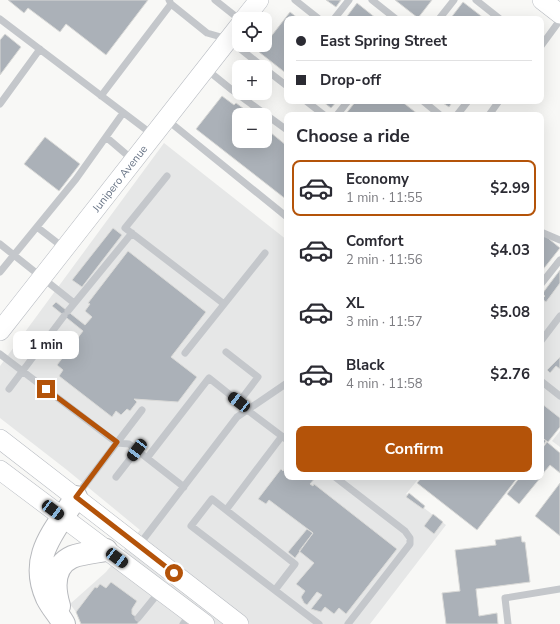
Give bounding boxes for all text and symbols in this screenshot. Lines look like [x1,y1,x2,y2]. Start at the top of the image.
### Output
map controls [232,12,272,148]
button: locate [232,12,272,52]
text: East Spring Street [320,31,447,51]
button: + [232,60,272,100]
text: Drop-off [320,70,381,90]
button: − [232,108,272,148]
text: Choose a ride [296,124,410,148]
street label: Junipero Avenue [88,142,151,216]
text: Economy [346,169,409,189]
icon: car [298,170,334,206]
text: $2.99 [490,178,530,198]
text: 1 min · 11:55 [346,189,422,207]
text: Comfort [346,231,403,251]
icon: car [298,232,334,268]
text: $4.03 [490,240,530,260]
text: 2 min · 11:56 [346,251,422,269]
text: XL [346,293,365,313]
icon: car [298,294,334,330]
text: $5.08 [490,302,530,322]
text: 3 min · 11:57 [346,313,422,331]
callout: 1 min [13,331,79,359]
text: 1 min [29,336,63,354]
text: Black [346,355,384,375]
icon: car [298,356,334,392]
text: $2.76 [490,364,530,384]
text: 4 min · 11:58 [346,375,422,393]
route end [37,380,55,398]
car [226,390,252,414]
button: Confirm [296,426,532,472]
car [125,437,149,463]
car [40,498,66,522]
car [104,546,130,570]
route start [165,564,183,582]

